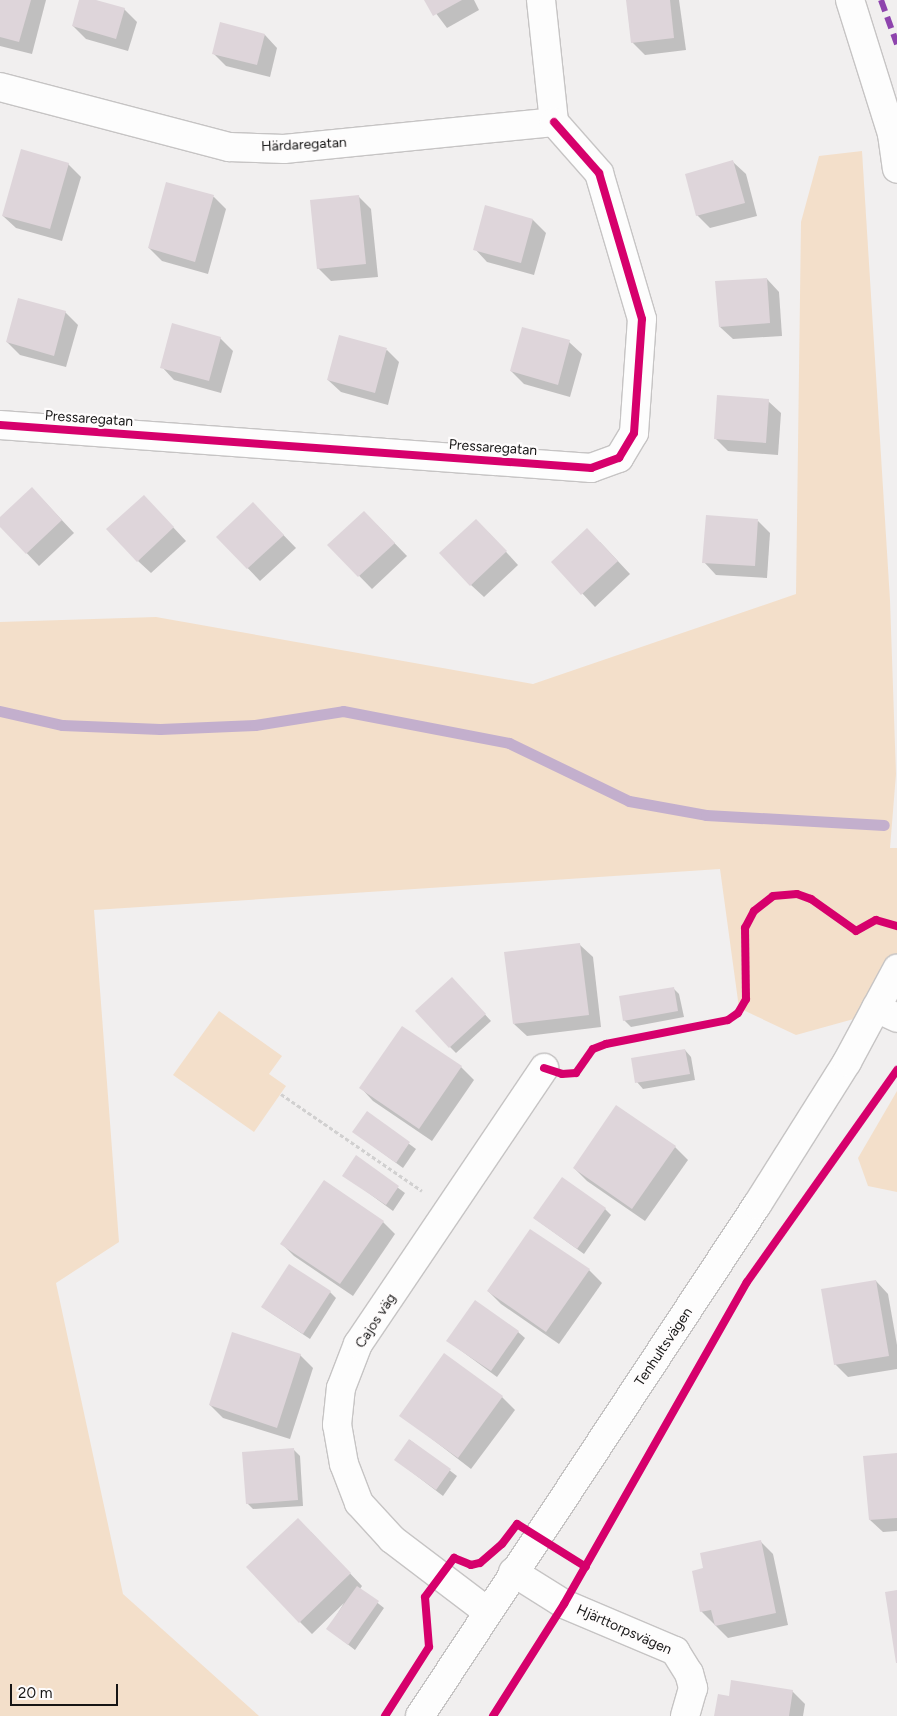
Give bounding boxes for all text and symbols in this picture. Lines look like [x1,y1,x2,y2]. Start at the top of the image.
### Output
street label: Härdaregatan [261,134,347,156]
street label: Pressaregatan [44,408,134,430]
street label: Pressaregatan [448,437,538,459]
street label: Cajos väg [352,1291,400,1351]
street label: Tenhultsvägen [632,1305,696,1389]
street label: Hjärttorpsvägen [574,1601,674,1659]
scale bar [12,1674,120,1706]
text: 20 m [18,1684,52,1702]

